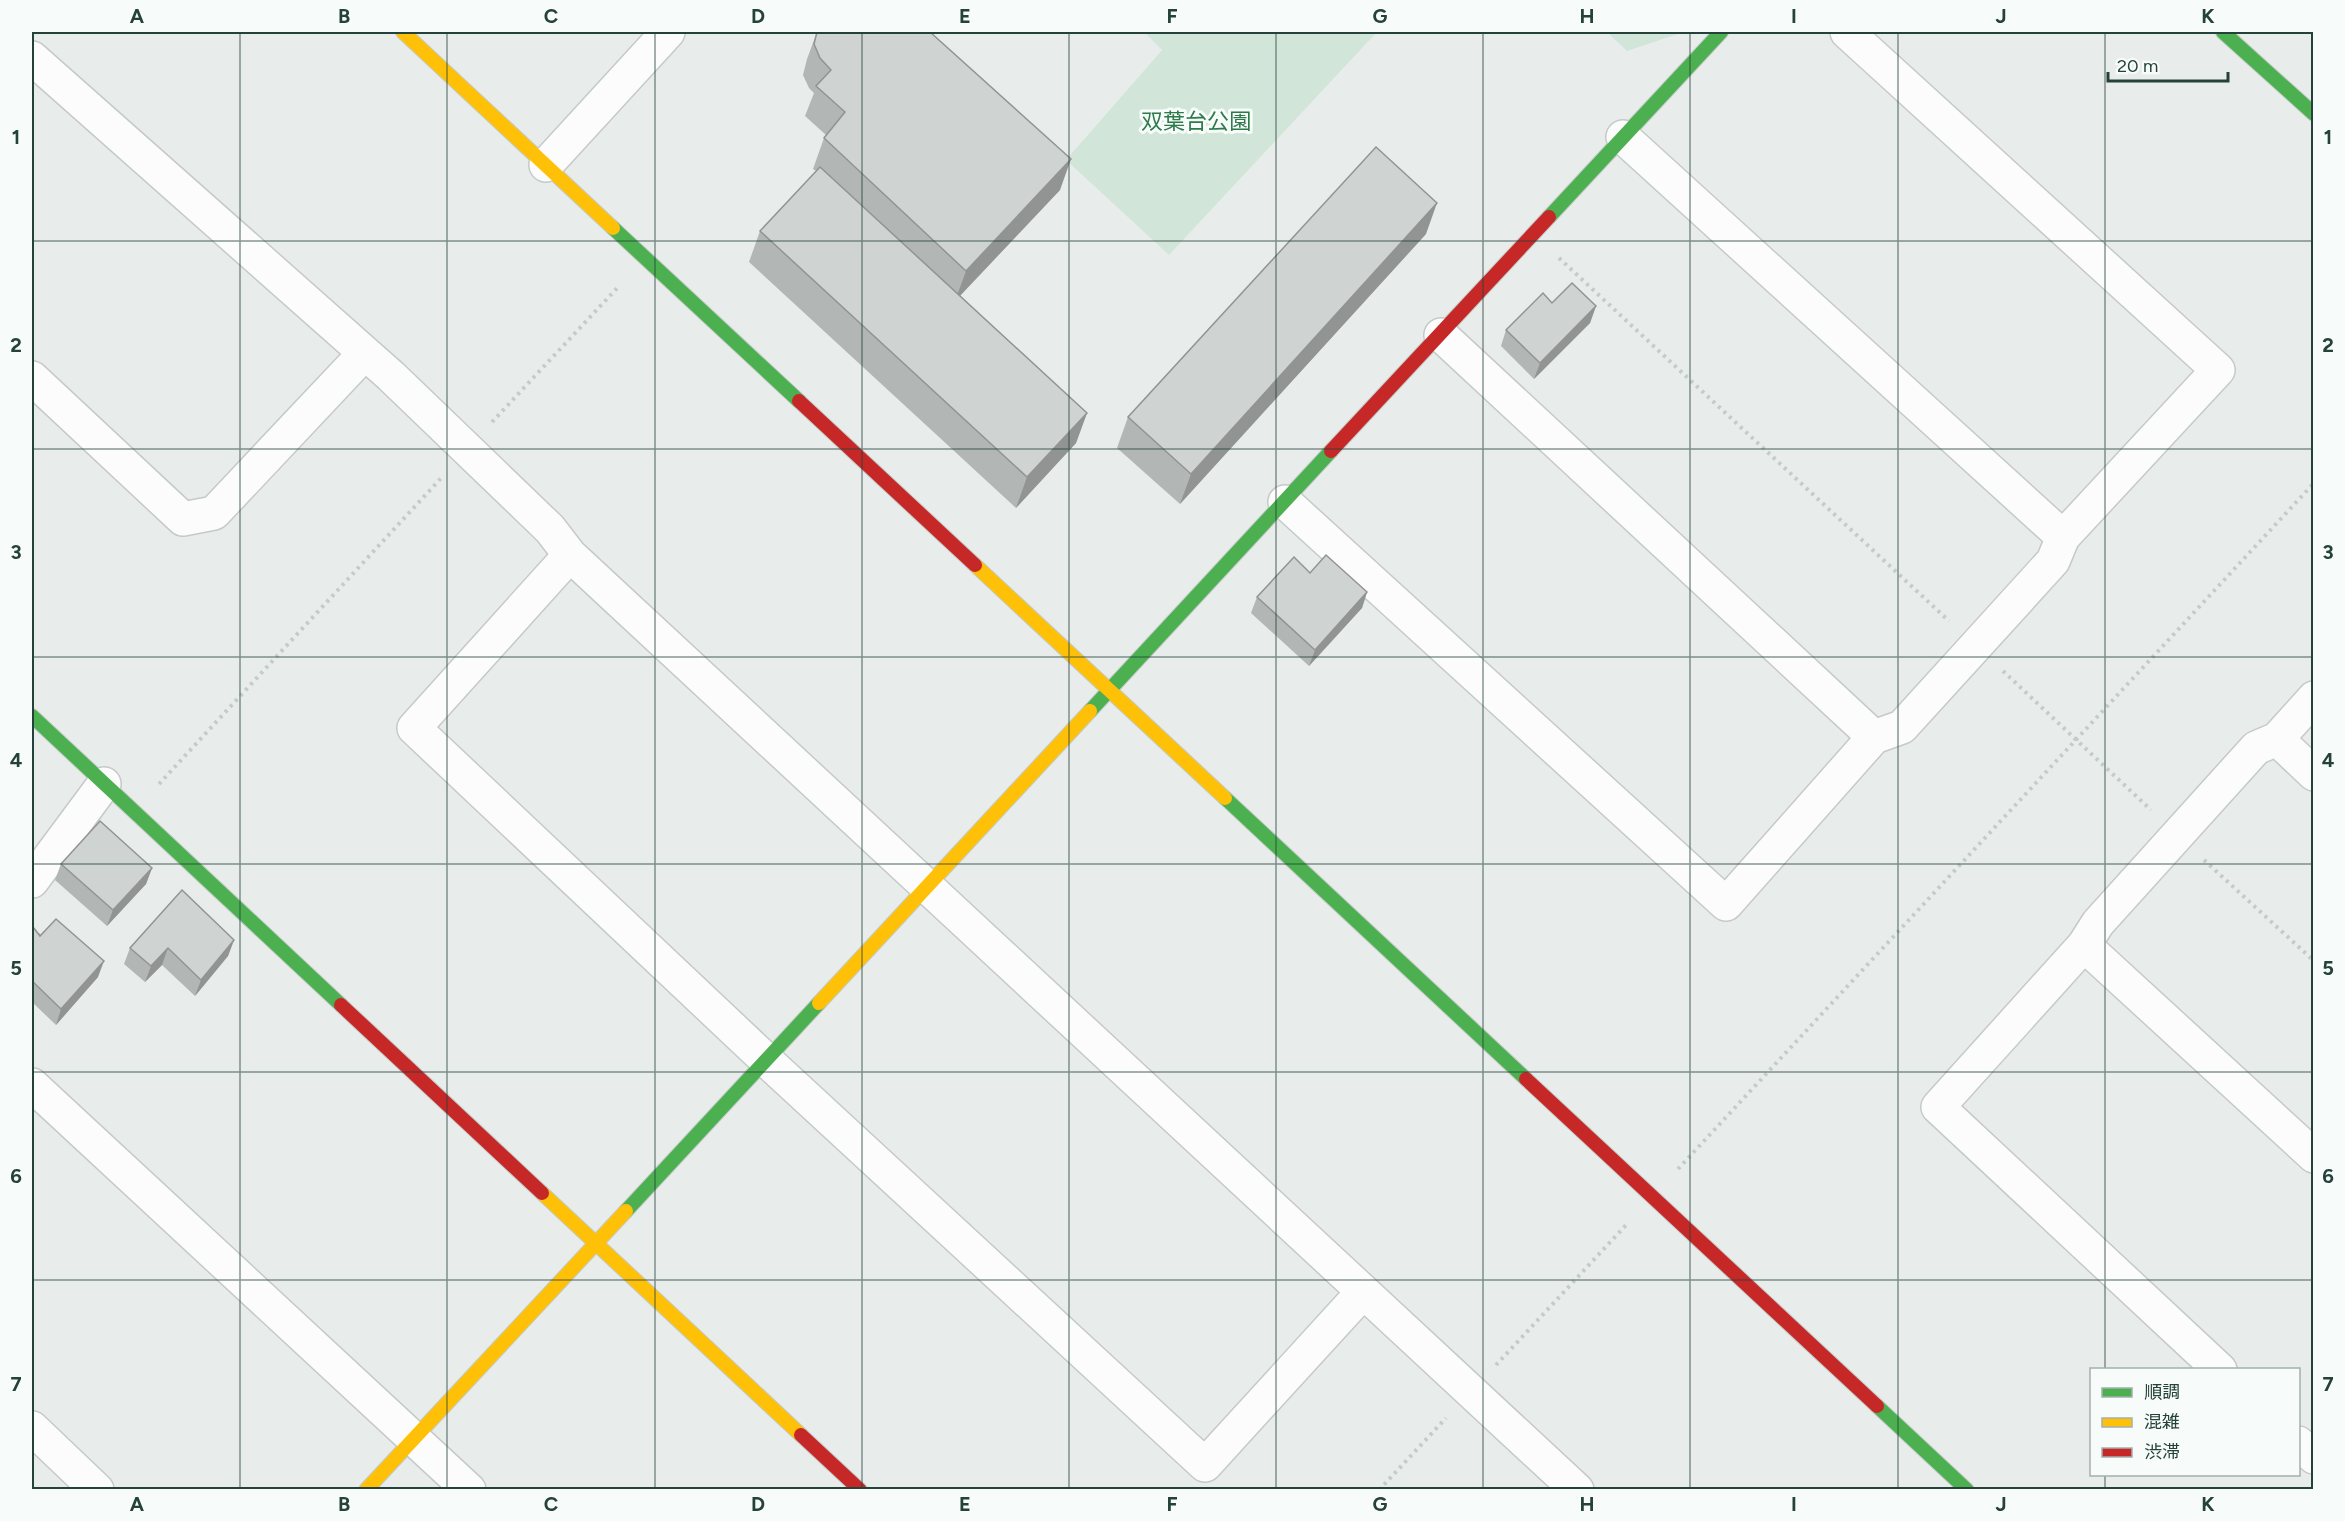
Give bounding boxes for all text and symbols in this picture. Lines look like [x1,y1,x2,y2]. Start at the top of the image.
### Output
text: A [130,4,145,28]
text: B [338,4,350,28]
text: C [544,4,558,28]
text: D [751,4,765,28]
text: E [959,4,971,28]
text: F [1166,4,1178,28]
text: G [1373,4,1388,28]
text: H [1580,4,1595,28]
text: I [1791,4,1797,28]
text: J [1995,4,2007,28]
text: K [2201,4,2215,28]
scale bar [2108,45,2228,83]
text: 20 m [2117,55,2158,77]
park label: 双葉台公園 [1141,108,1251,135]
text: 1 [12,125,20,149]
text: 1 [2324,125,2332,149]
text: 2 [10,333,22,357]
text: 2 [2322,333,2334,357]
text: 3 [10,540,22,564]
text: 3 [2322,540,2334,564]
text: 4 [10,748,23,772]
text: 4 [2322,748,2335,772]
text: 5 [10,956,22,980]
text: 5 [2322,956,2334,980]
text: 6 [10,1164,22,1188]
text: 6 [2322,1164,2334,1188]
legend [2090,1368,2300,1476]
text: 7 [10,1372,22,1396]
text: 7 [2322,1372,2334,1396]
text: 順調 [2144,1381,2180,1403]
text: 混雑 [2144,1411,2180,1433]
text: 渋滞 [2144,1441,2180,1463]
text: A [130,1492,145,1516]
text: B [338,1492,350,1516]
text: C [544,1492,558,1516]
text: D [751,1492,765,1516]
text: E [959,1492,971,1516]
text: F [1166,1492,1178,1516]
text: G [1373,1492,1388,1516]
text: H [1580,1492,1595,1516]
text: I [1791,1492,1797,1516]
text: J [1995,1492,2007,1516]
text: K [2201,1492,2215,1516]

